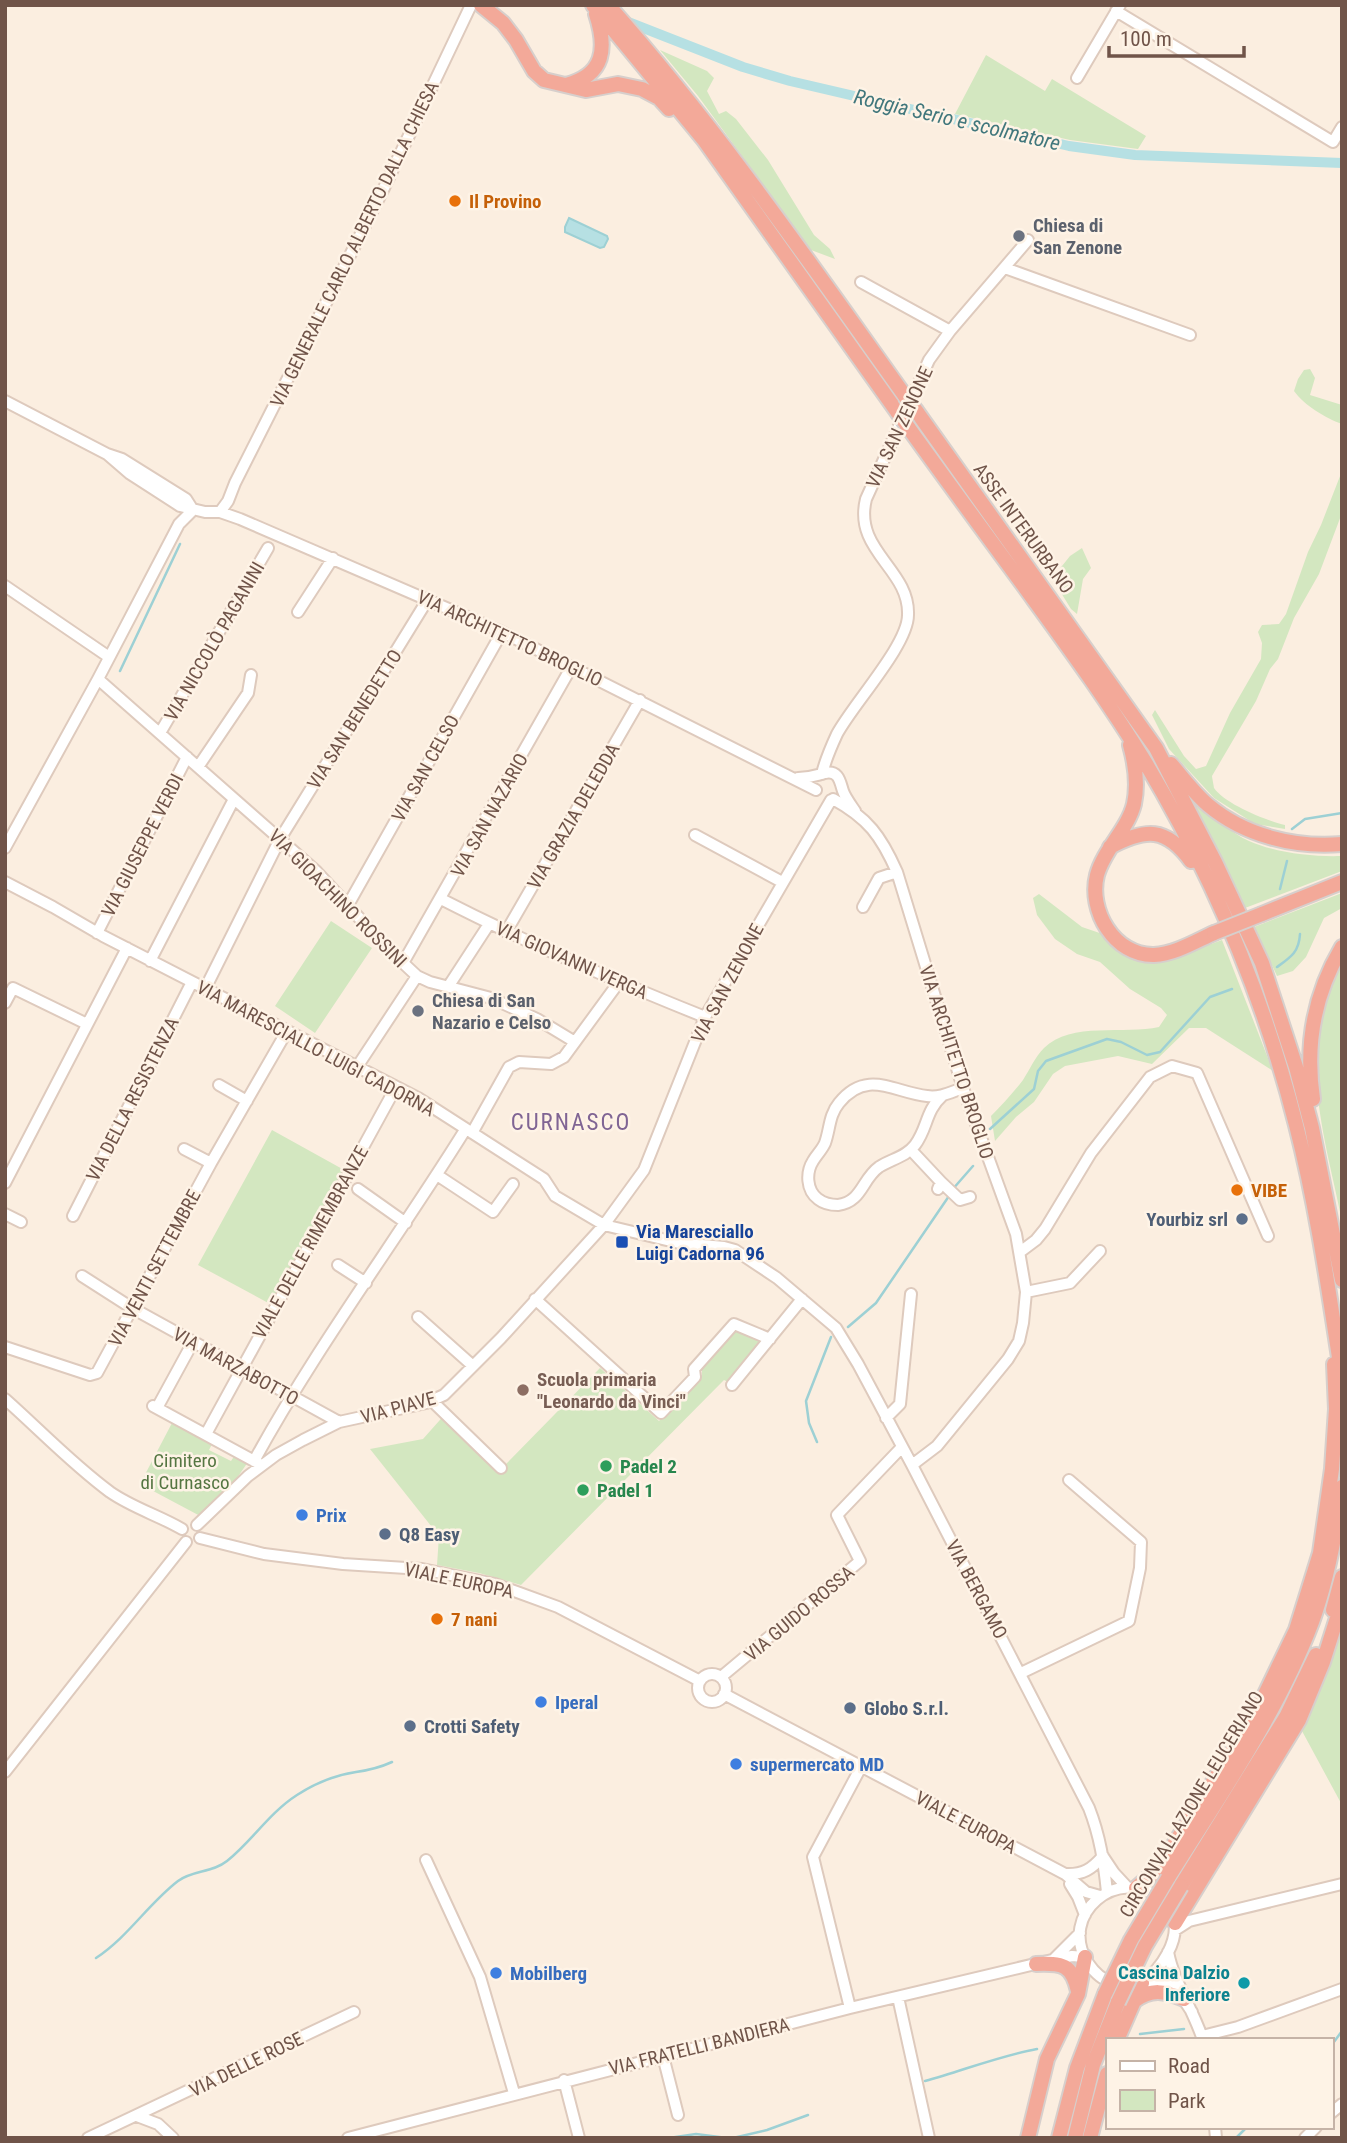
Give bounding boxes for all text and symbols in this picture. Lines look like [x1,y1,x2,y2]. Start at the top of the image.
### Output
scale bar [1109,14,1244,58]
text: 100 m [1120,27,1172,51]
street label: VIA GENERALE CARLO ALBERTO DALLA CHIESA [265,77,444,411]
water label: Roggia Serio e scolmatore [852,85,1062,155]
place label: Il Provino [469,190,542,213]
marker: Il Provino [447,193,463,209]
place label: Chiesa di San Zenone [1033,214,1122,259]
marker: Chiesa di San Zenone [1011,228,1027,244]
street label: VIA SAN ZENONE [861,363,938,492]
street label: ASSE INTERURBANO [969,459,1079,598]
street label: VIA NICCOLÒ PAGANINI [159,558,269,725]
street label: VIA ARCHITETTO BROGLIO [413,585,606,692]
street label: VIA SAN BENEDETTO [302,645,407,793]
street label: VIA SAN CELSO [387,711,464,826]
street label: VIA GRAZIA DELEDDA [522,739,625,893]
street label: VIA SAN NAZARIO [446,749,533,881]
street label: VIA GIUSEPPE VERDI [96,770,188,921]
street label: VIA GIOACHINO ROSSINI [264,824,412,972]
street label: VIA GIOVANNI VERGA [492,917,651,1004]
street label: VIA SAN ZENONE [686,920,768,1047]
street label: VIA ARCHITETTO BROGLIO [914,962,999,1162]
street label: VIA MARESCIALLO LUIGI CADORNA [193,976,439,1121]
place label: Chiesa di San Nazario e Celso [432,989,551,1034]
marker: Chiesa di San Nazario e Celso [410,1003,426,1019]
street label: VIA DELLA RESISTENZA [81,1013,184,1185]
district label: CURNASCO [511,1109,631,1136]
street label: VIALE DELLE RIMEMBRANZE [248,1142,373,1343]
place label: VIBE [1251,1179,1287,1202]
marker: VIBE [1229,1182,1245,1198]
street label: VIA VENTI SETTEMBRE [103,1186,206,1351]
place label: Yourbiz srl [1146,1208,1228,1231]
marker: Yourbiz srl [1234,1211,1250,1227]
place label: Via Maresciallo Luigi Cadorna 96 [636,1220,765,1265]
marker: Via Maresciallo Luigi Cadorna 96 [614,1234,630,1250]
street label: VIA MARZABOTTO [169,1322,303,1410]
place label: Scuola primaria "Leonardo da Vinci" [537,1368,686,1413]
marker: Scuola primaria "Leonardo da Vinci" [515,1382,531,1398]
street label: VIA PIAVE [358,1386,438,1429]
park label: Cimitero di Curnasco [140,1449,230,1494]
place label: Padel 2 [620,1455,677,1478]
marker: Padel 2 [598,1458,614,1474]
place label: Padel 1 [597,1479,654,1502]
marker: Padel 1 [575,1482,591,1498]
place label: Prix [316,1504,347,1527]
marker: Prix [294,1507,310,1523]
place label: Q8 Easy [399,1523,460,1546]
marker: Q8 Easy [377,1526,393,1542]
street label: VIA BERGAMO [941,1536,1012,1643]
street label: VIALE EUROPA [402,1558,516,1603]
street label: VIA GUIDO ROSSA [740,1561,859,1666]
place label: 7 nani [451,1608,497,1631]
marker: 7 nani [429,1611,445,1627]
street label: CIRCONVALLAZIONE LEUCERIANO [1115,1687,1268,1922]
place label: Iperal [555,1691,598,1714]
marker: Iperal [533,1694,549,1710]
place label: Globo S.r.l. [864,1697,949,1720]
marker: Globo S.r.l. [842,1700,858,1716]
place label: Crotti Safety [424,1715,520,1738]
marker: Crotti Safety [402,1718,418,1734]
place label: supermercato MD [750,1753,884,1776]
marker: supermercato MD [728,1756,744,1772]
street label: VIALE EUROPA [911,1786,1020,1859]
place label: Cascina Dalzio Inferiore [1118,1961,1230,2006]
place label: Mobilberg [510,1962,587,1985]
marker: Mobilberg [488,1965,504,1981]
marker: Cascina Dalzio Inferiore [1236,1975,1252,1991]
street label: VIA FRATELLI BANDIERA [606,2013,792,2080]
street label: VIA DELLE ROSE [186,2027,307,2102]
legend [1106,2038,1333,2129]
text: Road [1168,2054,1210,2078]
text: Park [1168,2089,1206,2113]

